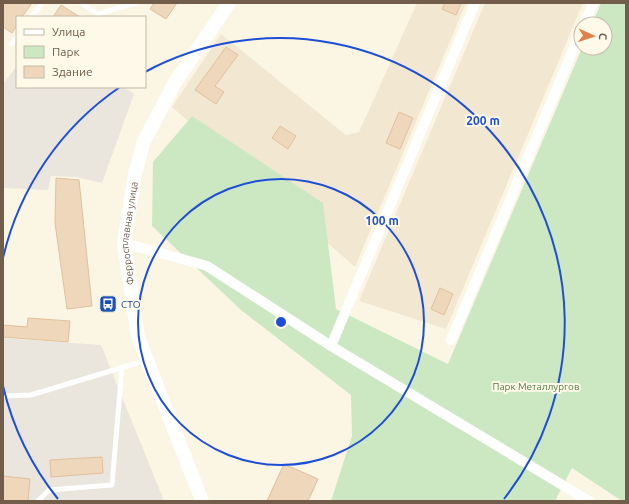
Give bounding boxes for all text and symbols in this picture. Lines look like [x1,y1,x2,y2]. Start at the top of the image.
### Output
legend [16,16,146,88]
north arrow [573,16,613,56]
text: Улица [52,25,85,38]
text: С [597,33,609,40]
text: Парк [52,45,80,58]
text: Здание [52,65,93,78]
text: 200 m [466,114,500,127]
street label: Ферросплавная улица [119,181,140,286]
text: 100 m [365,214,399,227]
bus stop icon: СТО [98,294,118,314]
place label: СТО [121,299,141,310]
centre of rings [274,315,288,329]
park label: Парк Металлургов [493,381,579,392]

